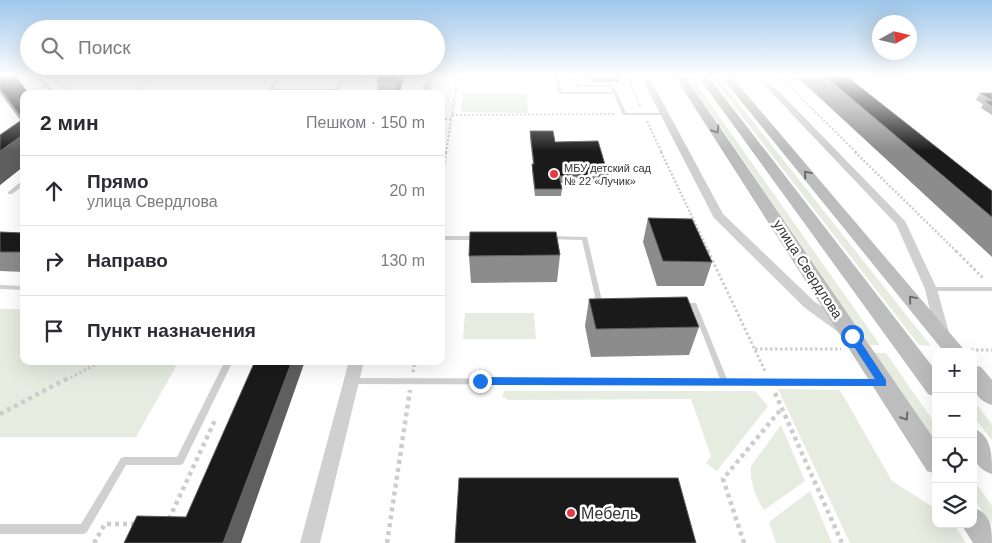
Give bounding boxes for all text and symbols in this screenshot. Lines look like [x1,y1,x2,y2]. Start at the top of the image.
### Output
north arrow [872,15,917,60]
search box [20,20,445,75]
icon: search [38,34,66,62]
text: Поиск [78,37,131,58]
text: 2 мин [40,111,99,134]
text: Пешком · 150 m [306,114,425,131]
one-way arrow [710,125,719,134]
place label: МБУ детский сад № 22 «Лучик» [564,162,652,187]
marker: МБУ детский сад № 22 «Лучик» [548,168,560,180]
one-way arrow [804,170,813,179]
text: Прямо [87,171,149,192]
icon: ahead [40,177,68,205]
text: 20 m [389,182,425,199]
text: улица Свердлова [87,193,218,210]
street label: улица Свердлова [770,217,846,321]
icon: right [40,247,68,275]
text: Направо [87,250,168,271]
text: 130 m [381,252,425,269]
one-way arrow [908,295,917,304]
icon: arrive [40,317,68,345]
text: Пункт назначения [87,320,256,341]
route start [841,325,864,348]
map controls [932,348,977,528]
button: + [932,348,977,393]
route end [469,370,492,393]
button: − [932,393,977,438]
one-way arrow [899,411,908,421]
button: locate [932,438,977,483]
button: layers [932,483,977,528]
place label: Мебель [581,505,638,522]
marker: Мебель [565,507,577,519]

